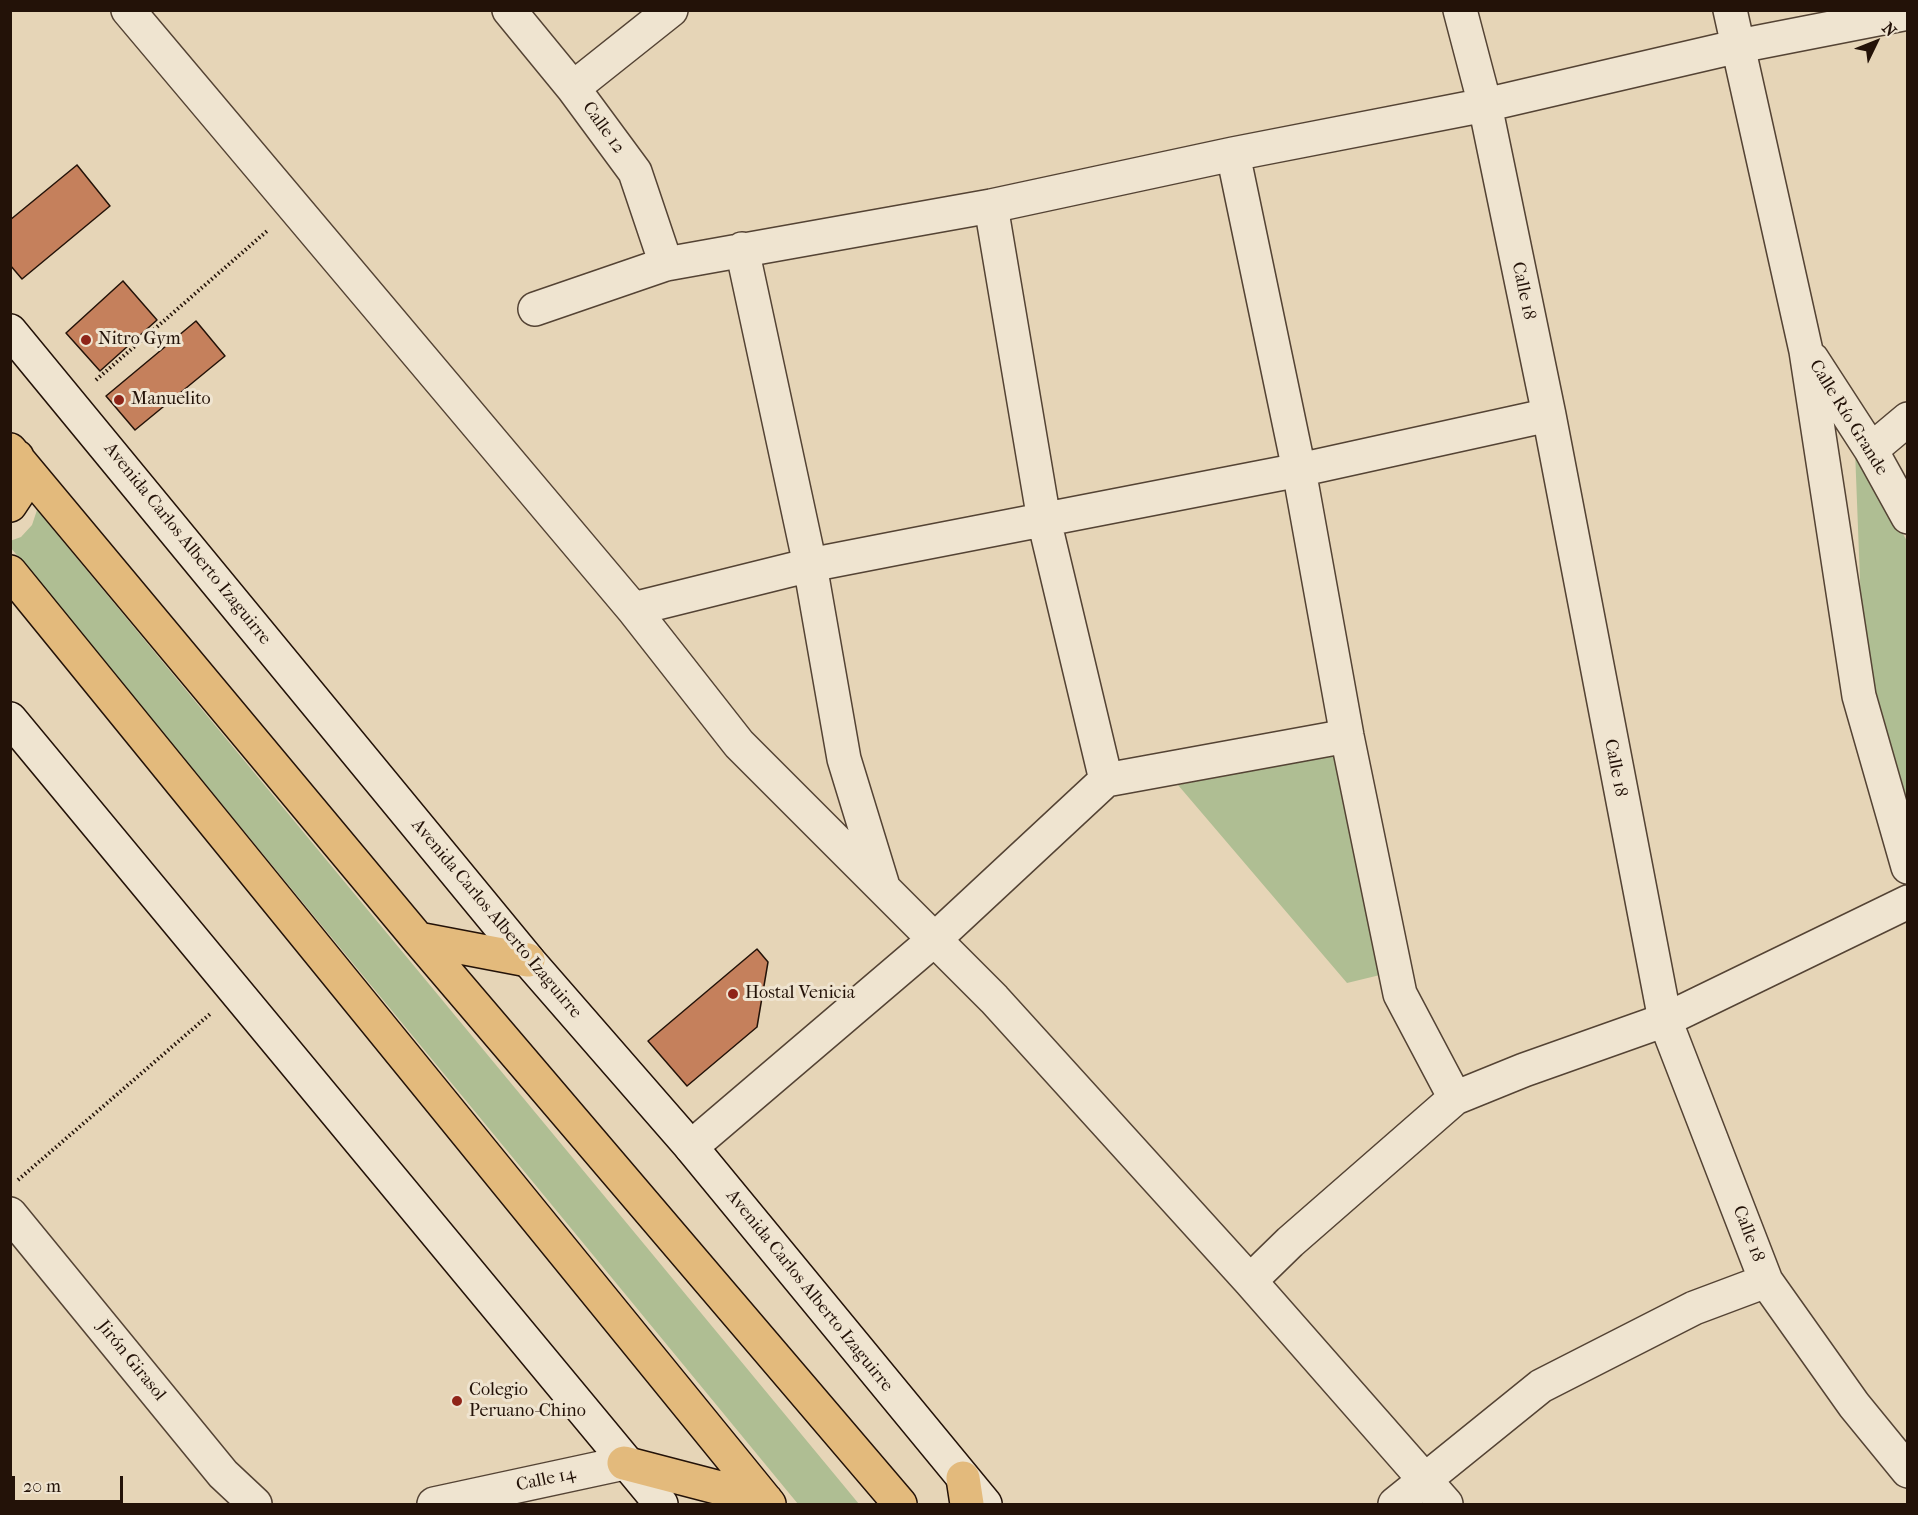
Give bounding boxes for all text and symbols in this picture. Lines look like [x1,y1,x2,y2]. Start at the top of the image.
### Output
north arrow [1846,12,1906,72]
text: N [1878,18,1901,40]
street label: Calle 12 [577,98,629,158]
street label: Calle 18 [1506,260,1540,322]
place label: Nitro Gym [98,329,181,351]
marker: Nitro Gym [79,333,93,347]
street label: Calle Río Grande [1804,356,1892,480]
place label: Manuelito [131,389,211,411]
marker: Manuelito [112,393,126,407]
street label: Avenida Carlos Alberto Izaguirre [99,439,275,649]
street label: Calle 18 [1599,737,1631,799]
street label: Avenida Carlos Alberto Izaguirre [406,815,586,1023]
place label: Hostal Venicia [745,983,855,1005]
marker: Hostal Venicia [726,987,740,1001]
street label: Avenida Carlos Alberto Izaguirre [721,1186,897,1396]
street label: Calle 18 [1727,1203,1769,1265]
street label: Jirón Girasol [92,1316,170,1406]
place label: Colegio Peruano-Chino [469,1380,586,1422]
marker: Colegio Peruano-Chino [450,1394,464,1408]
street label: Calle 14 [514,1463,578,1497]
scale bar [15,1464,126,1502]
text: 20 m [23,1476,61,1497]

